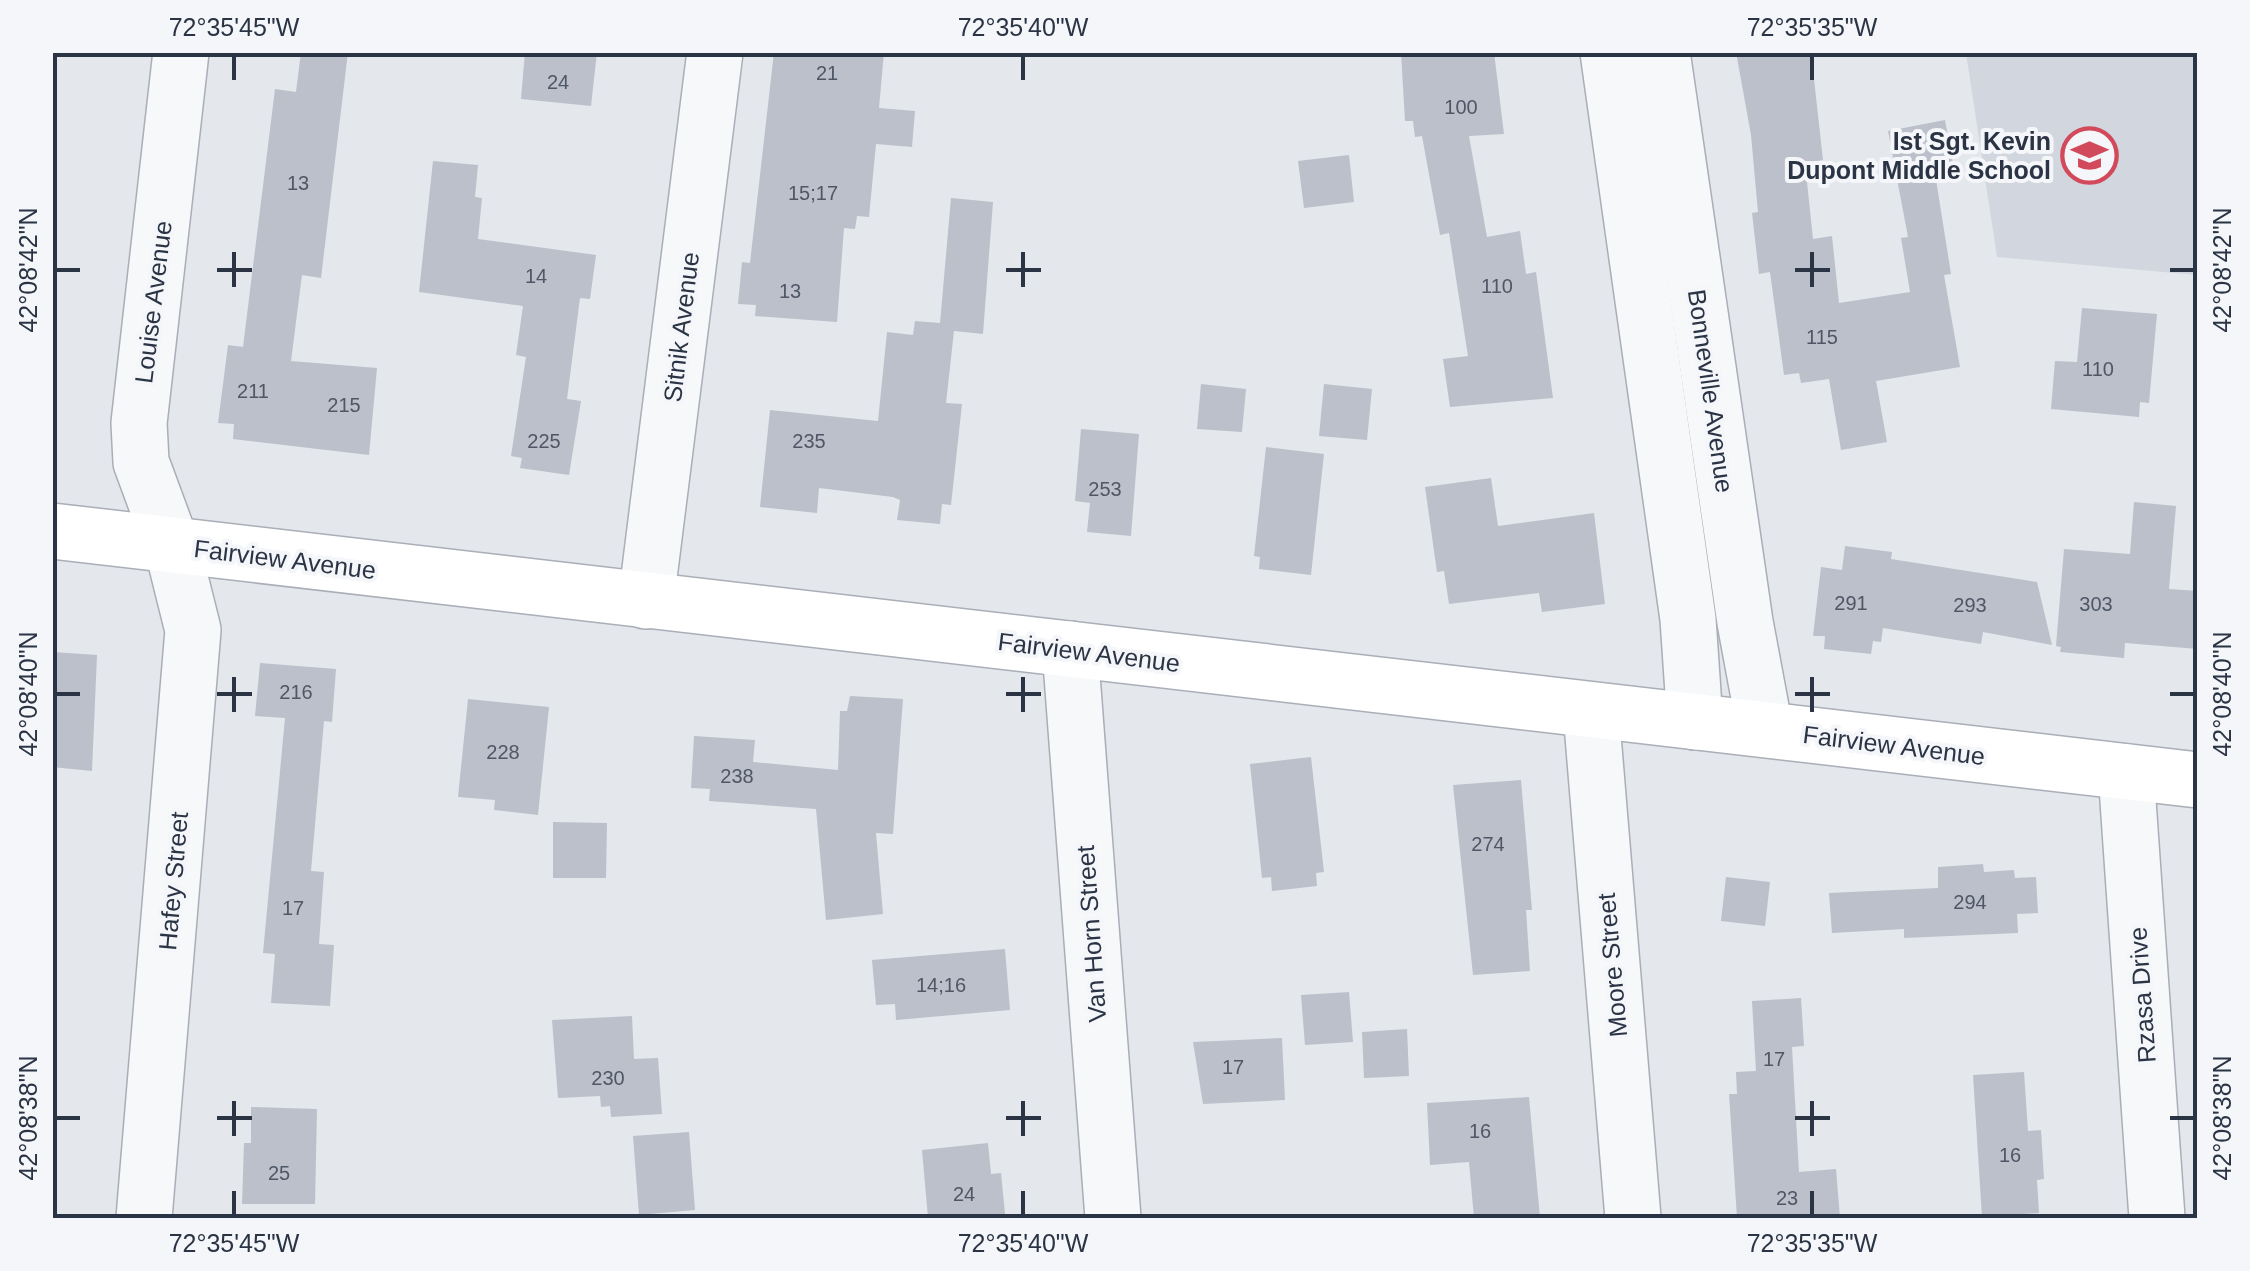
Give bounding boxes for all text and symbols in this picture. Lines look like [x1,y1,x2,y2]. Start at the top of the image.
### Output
text: 72°35'45"W [169,13,300,41]
text: 72°35'40"W [958,13,1089,41]
text: 72°35'35"W [1747,13,1878,41]
house number: 21 [816,62,838,84]
house number: 24 [547,71,569,93]
house number: 100 [1444,96,1478,118]
school or university icon: Ist Sgt. Kevin Dupont Middle School [2060,125,2120,185]
place label: Ist Sgt. Kevin Dupont Middle School [1787,127,2051,184]
house number: 13 [287,172,309,194]
house number: 15;17 [788,182,838,204]
text: 42°08'42"N [14,207,42,333]
text: 42°08'42"N [2208,207,2236,333]
street label: Louise Avenue [129,219,177,385]
street label: Sitnik Avenue [658,250,704,404]
house number: 14 [525,265,547,287]
house number: 110 [1481,275,1513,297]
house number: 13 [779,280,801,302]
street label: Bonneville Avenue [1683,287,1739,495]
house number: 115 [1806,326,1838,348]
house number: 110 [2082,358,2114,380]
house number: 211 [237,380,269,402]
house number: 215 [327,394,361,416]
house number: 225 [527,430,561,452]
house number: 235 [792,430,826,452]
house number: 253 [1088,478,1122,500]
street label: Fairview Avenue [192,534,378,584]
house number: 291 [1834,592,1868,614]
house number: 303 [2079,593,2113,615]
house number: 293 [1953,594,1987,616]
street label: Fairview Avenue [996,627,1182,677]
text: 42°08'40"N [14,631,42,757]
text: 42°08'40"N [2208,631,2236,757]
house number: 216 [279,681,313,703]
street label: Fairview Avenue [1801,720,1987,770]
house number: 228 [486,741,520,763]
house number: 238 [720,765,754,787]
street label: Hafey Street [153,811,193,951]
house number: 274 [1471,833,1505,855]
street label: Van Horn Street [1071,844,1111,1023]
house number: 294 [1953,891,1987,913]
street label: Moore Street [1592,892,1632,1038]
house number: 17 [282,897,304,919]
street label: Rzasa Drive [2123,926,2161,1064]
house number: 14;16 [916,974,966,996]
house number: 17 [1763,1048,1785,1070]
text: 42°08'38"N [14,1055,42,1181]
text: 42°08'38"N [2208,1055,2236,1181]
house number: 17 [1222,1056,1244,1078]
house number: 230 [591,1067,625,1089]
house number: 16 [1469,1120,1491,1142]
house number: 16 [1999,1144,2021,1166]
house number: 25 [268,1162,290,1184]
house number: 24 [953,1183,975,1205]
house number: 23 [1776,1187,1798,1209]
text: 72°35'45"W [169,1229,300,1257]
text: 72°35'40"W [958,1229,1089,1257]
text: 72°35'35"W [1747,1229,1878,1257]

